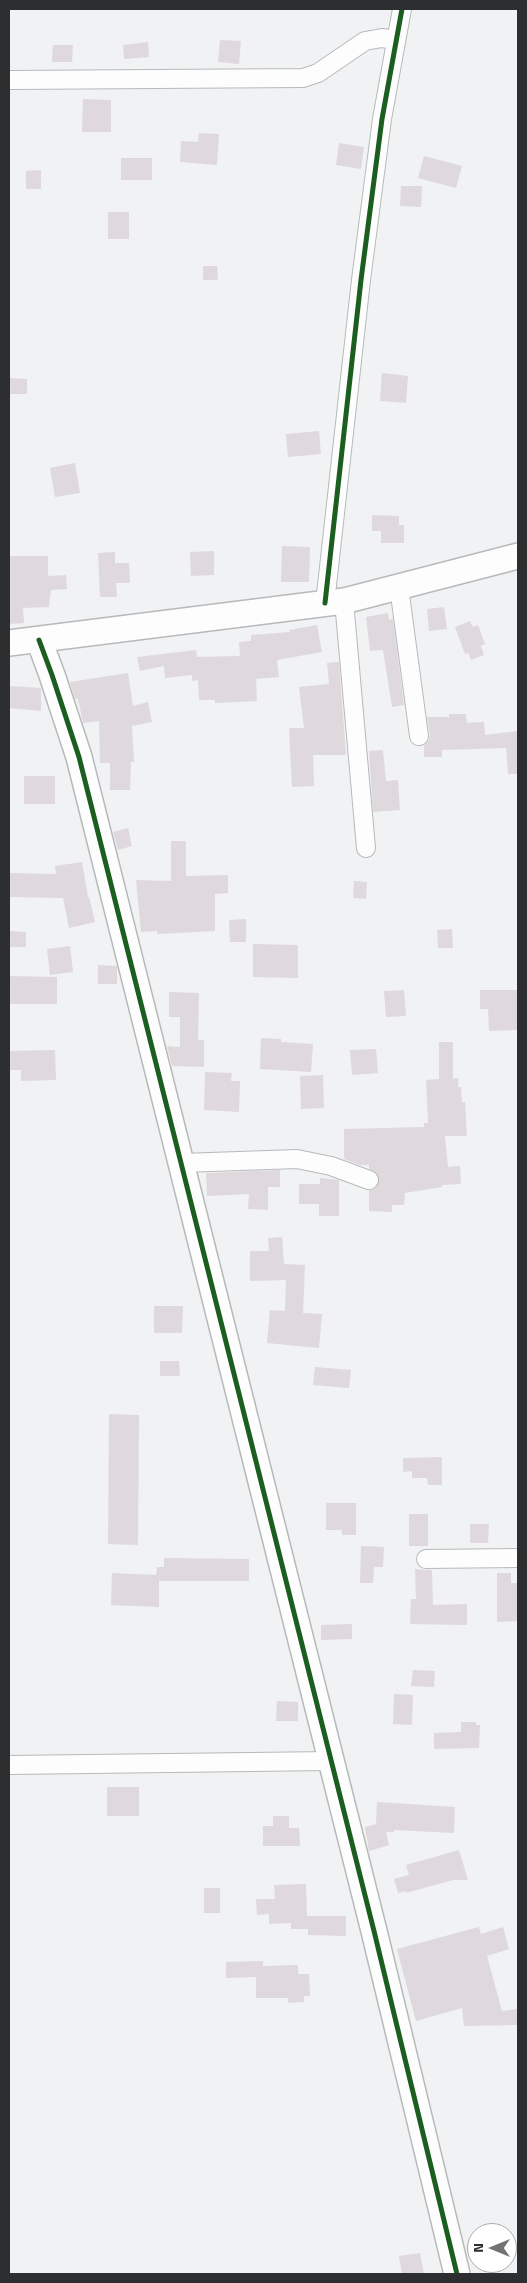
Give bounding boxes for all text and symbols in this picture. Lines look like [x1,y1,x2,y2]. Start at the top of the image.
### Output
north arrow [467,2223,517,2273]
text: N [467,2243,488,2253]

